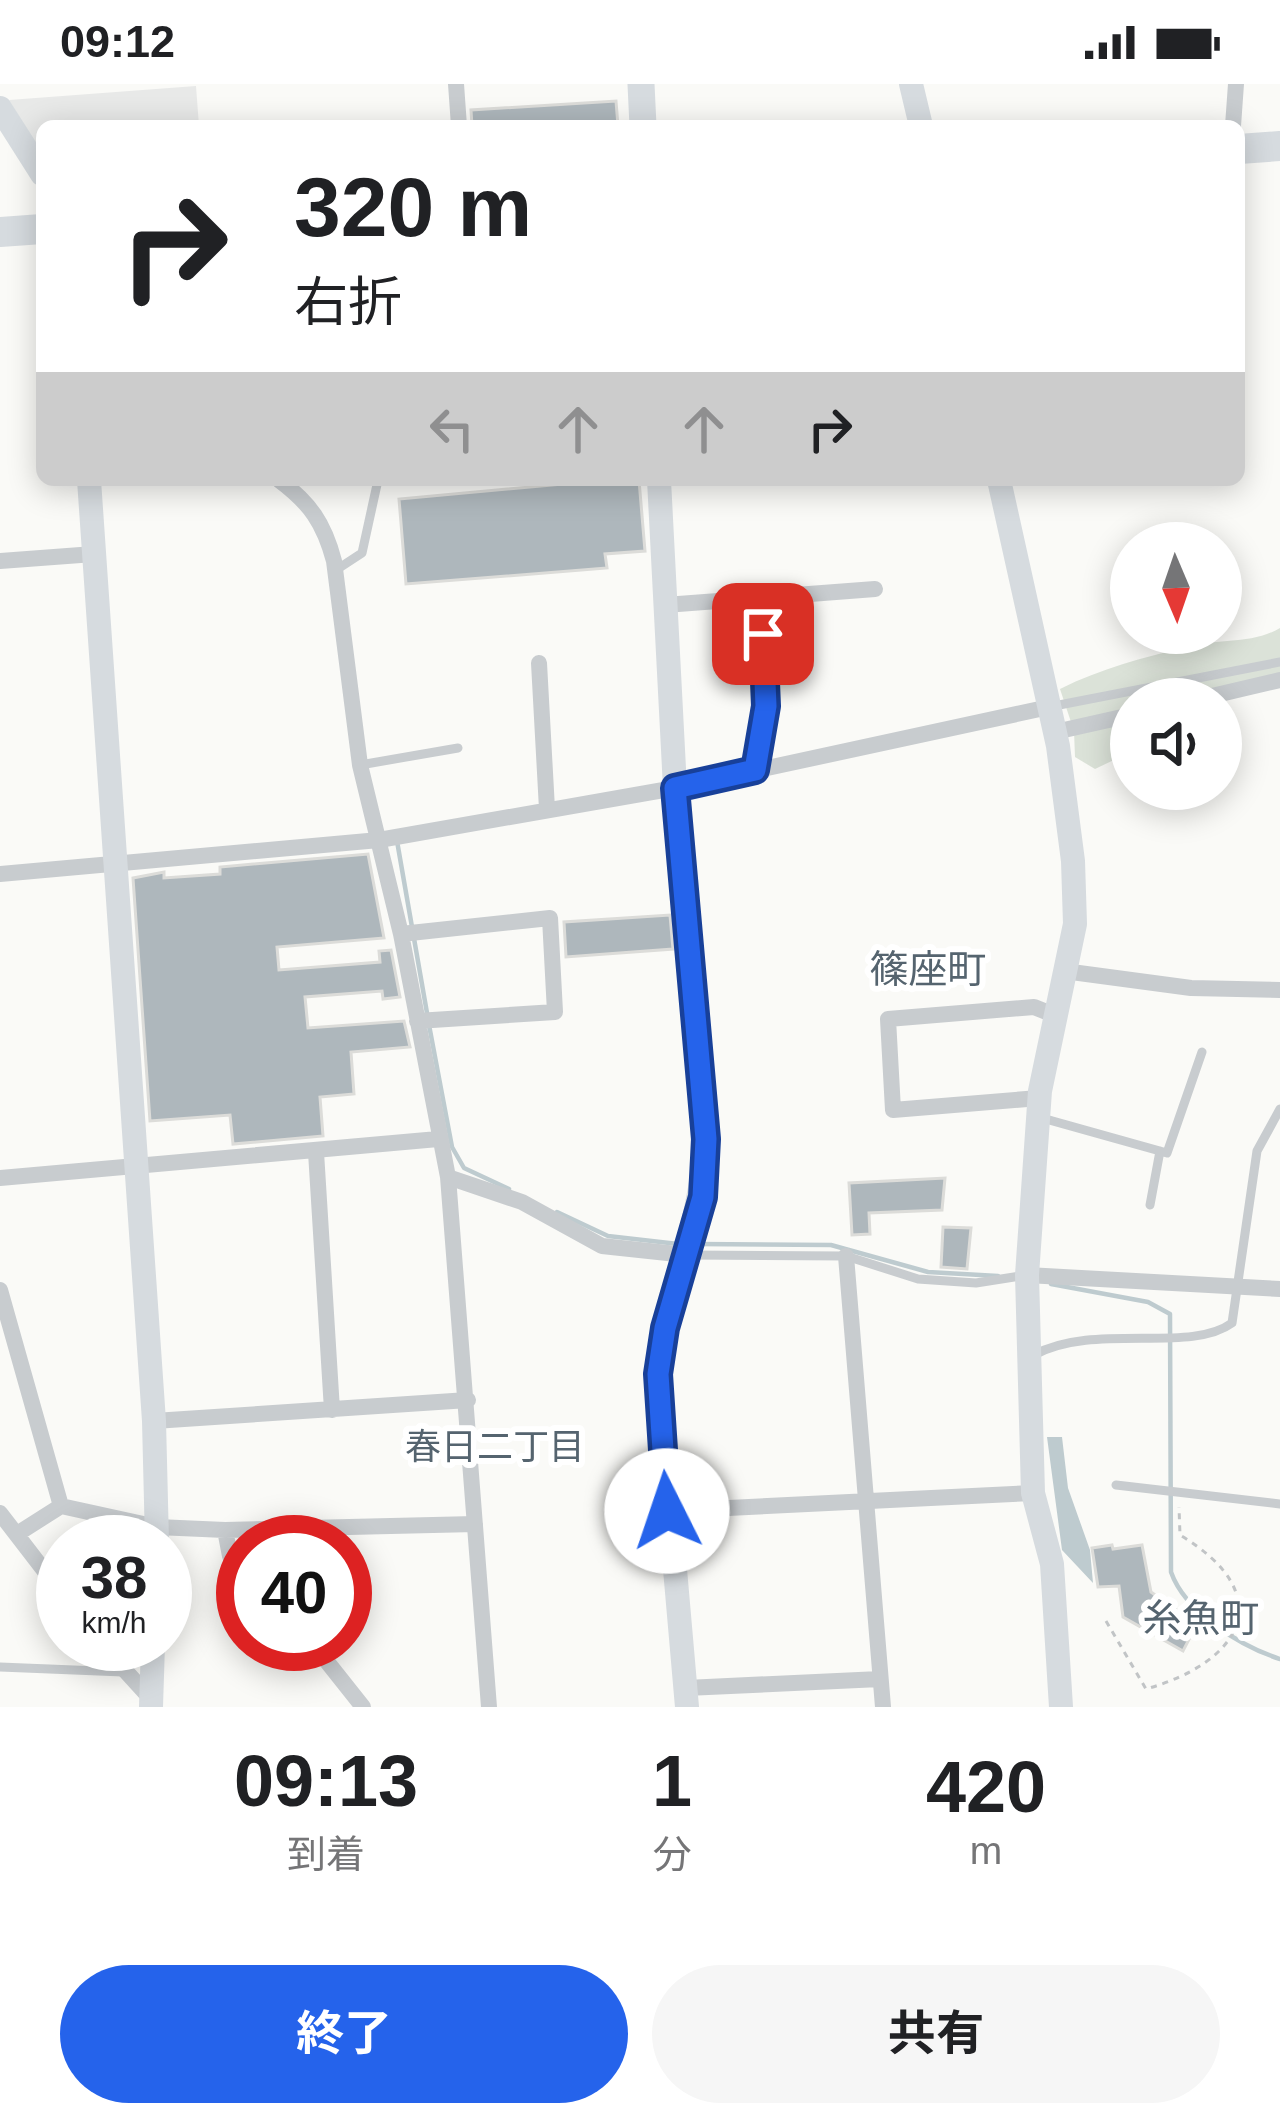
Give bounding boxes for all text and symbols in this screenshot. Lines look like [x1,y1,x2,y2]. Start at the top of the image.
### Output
text: 09:12 [60,16,175,67]
text: 320 m [294,160,532,254]
icon: right [96,168,252,324]
text: 右折 [294,272,402,332]
icon: left [419,396,485,462]
icon: ahead [545,396,611,462]
icon: ahead [671,396,737,462]
icon: right [797,396,863,462]
north arrow [1110,522,1242,654]
map controls [1110,522,1242,810]
pin [712,583,814,685]
icon: arrive [730,601,796,667]
button: sound [1110,678,1242,810]
district label: 篠座町 [869,948,987,991]
district label: 春日二丁目 [405,1426,585,1467]
position arrow [604,1448,730,1574]
speed limit sign: 40 [216,1515,372,1671]
text: 38 [81,1544,147,1611]
district label: 糸魚町 [1142,1597,1260,1640]
text: km/h [81,1606,147,1639]
text: 09:13 [234,1741,418,1821]
text: 1 [652,1741,692,1821]
text: 420 [926,1747,1046,1827]
text: m [970,1829,1002,1872]
text: 到着 [287,1833,365,1876]
text: 分 [652,1833,692,1876]
button: 終了 [60,1965,628,2103]
button: 共有 [652,1965,1220,2103]

